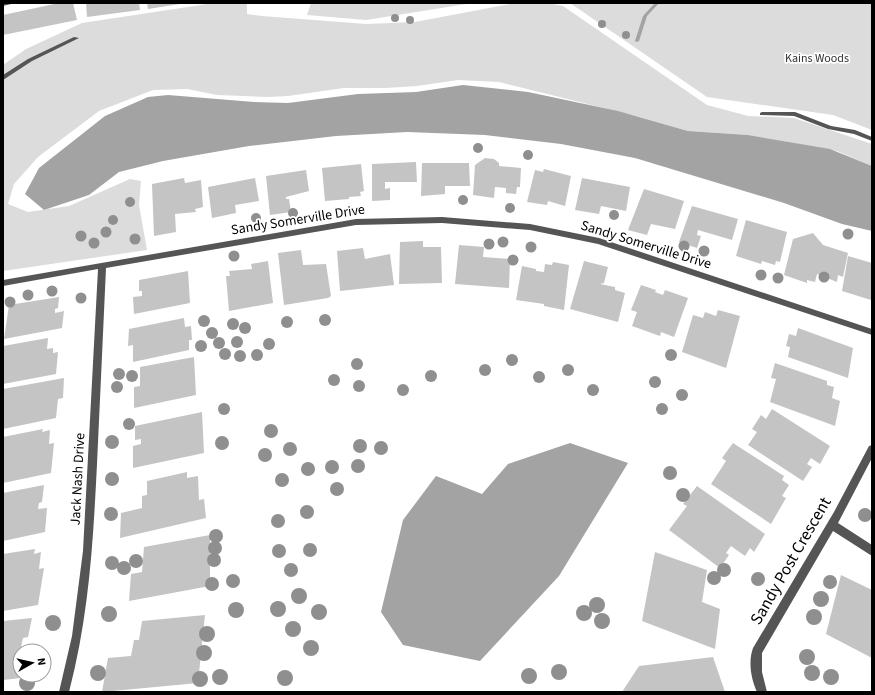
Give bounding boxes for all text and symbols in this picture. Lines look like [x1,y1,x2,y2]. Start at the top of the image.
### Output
park label: Kains Woods [785,50,849,67]
street label: Sandy Somerville Drive [230,200,366,240]
street label: Sandy Somerville Drive [578,216,714,274]
street label: Jack Nash Drive [66,432,90,526]
street label: Sandy Post Crescent [745,492,837,629]
north arrow [12,643,52,683]
text: N [33,657,49,666]

